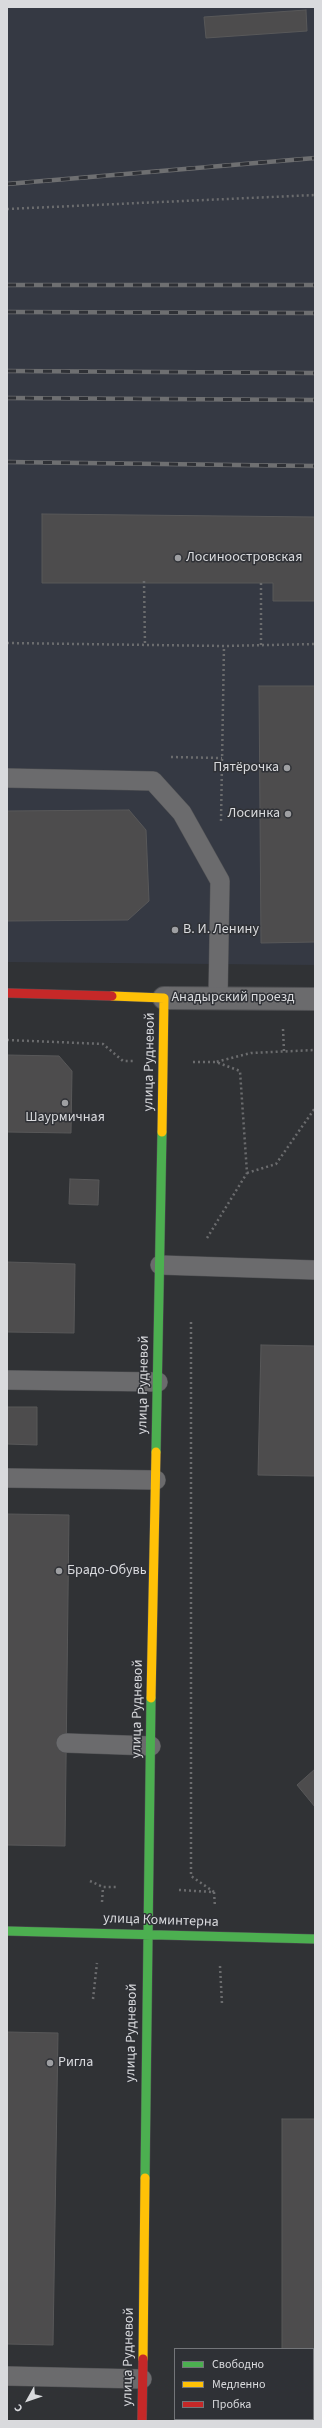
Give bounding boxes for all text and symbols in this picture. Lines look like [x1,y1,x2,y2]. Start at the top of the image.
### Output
place label: Лосиноостровская [186,550,302,566]
marker: Лосиноостровская [173,553,183,563]
place label: Пятёрочка [213,760,279,776]
marker: Пятёрочка [282,763,292,773]
place label: Лосинка [228,806,280,822]
marker: Лосинка [283,809,293,819]
place label: В. И. Ленину [183,922,259,938]
marker: В. И. Ленину [170,925,180,935]
street label: Анадырский проезд [171,990,295,1006]
street label: улица Рудневой [141,1012,159,1112]
marker: Шаурмичная [60,1098,70,1108]
place label: Шаурмичная [25,1110,105,1126]
street label: улица Рудневой [135,1335,153,1435]
place label: Брадо-Обувь [67,1563,147,1579]
marker: Брадо-Обувь [54,1566,64,1576]
street label: улица Рудневой [129,1659,147,1759]
street label: улица Коминтерна [103,1911,219,1931]
street label: улица Рудневой [123,1983,141,2083]
place label: Ригла [58,2055,93,2071]
marker: Ригла [45,2058,55,2068]
street label: улица Рудневой [120,2307,138,2407]
legend [174,2348,314,2420]
text: Свободно [212,2356,264,2373]
text: Медленно [212,2376,266,2393]
north arrow [8,2380,48,2420]
text: Пробка [212,2396,251,2413]
text: С [11,2401,26,2415]

